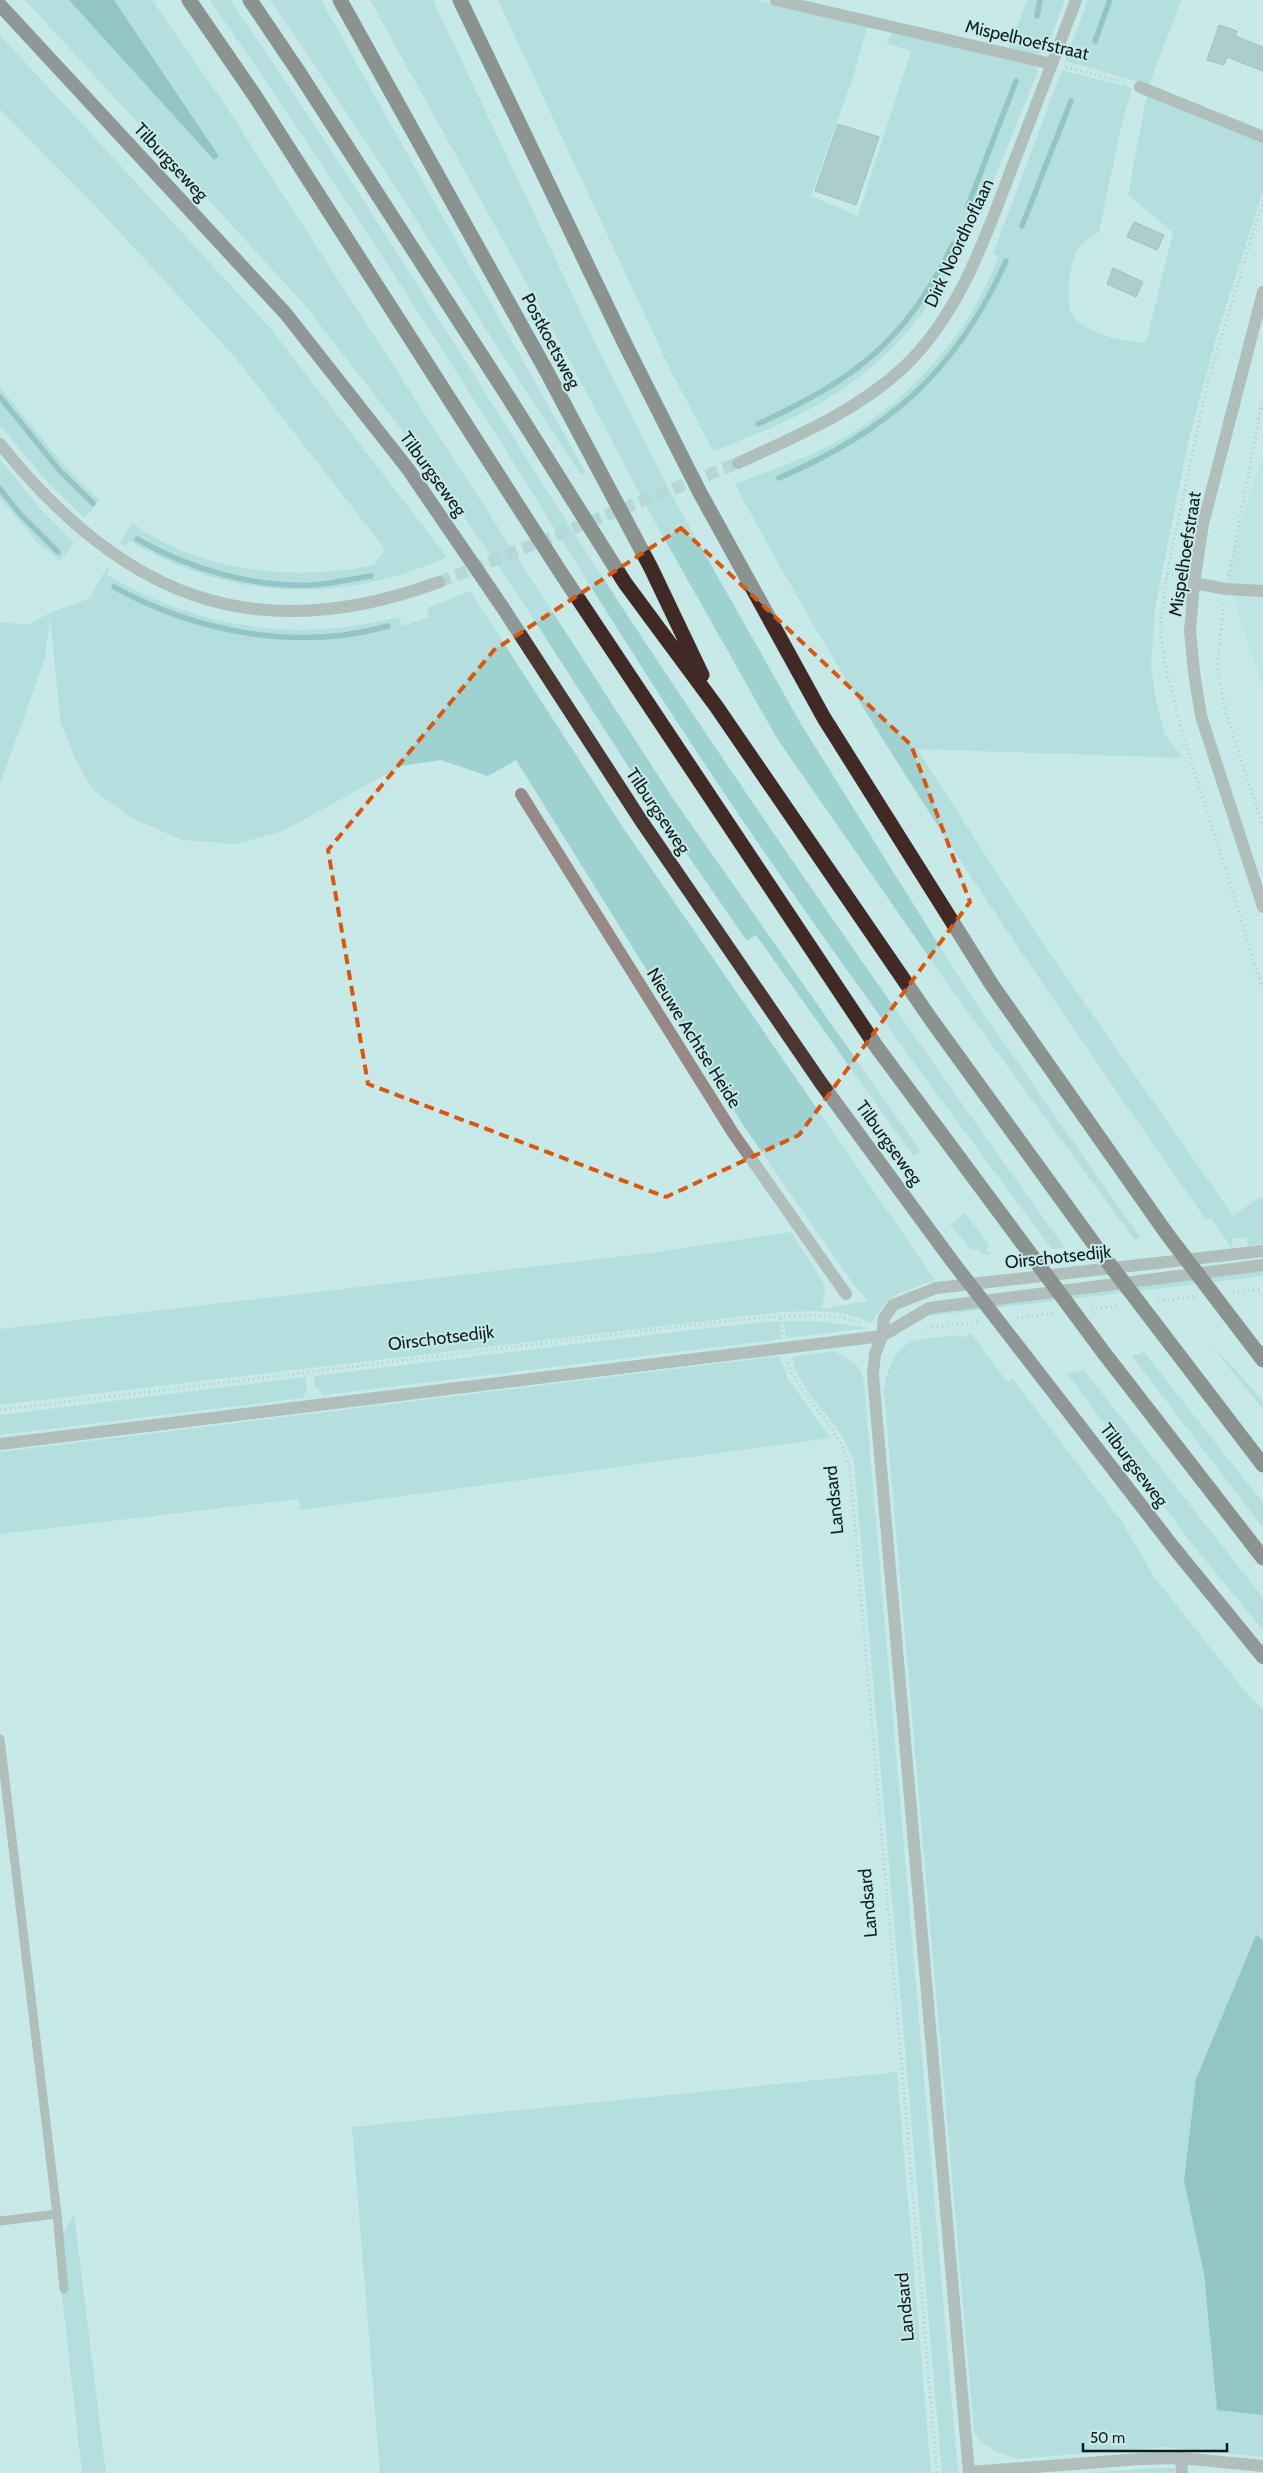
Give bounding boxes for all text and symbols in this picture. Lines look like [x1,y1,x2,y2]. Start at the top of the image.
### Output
street label: Mispelhoefstraat [963,15,1091,65]
street label: Tilburgseweg [129,118,214,207]
street label: Dirk Noordhoflaan [920,175,998,311]
street label: Postkoetsweg [517,290,586,393]
street label: Tilburgseweg [395,427,472,521]
street label: Mispelhoefstraat [1164,490,1206,618]
street label: Tilburgseweg [621,764,695,859]
street label: Nieuwe Achtse Heide [642,964,746,1112]
street label: Tilburgseweg [851,1096,928,1190]
street label: Oirschotsedijk [1004,1240,1113,1274]
street label: Oirschotsedijk [387,1320,496,1355]
street label: Tilburgseweg [1095,1419,1173,1512]
street label: Landsard [819,1464,849,1536]
street label: Landsard [854,1868,882,1938]
street label: Landsard [891,2272,919,2342]
scale bar [1083,2420,1227,2452]
text: 50 m [1090,2429,1125,2447]

